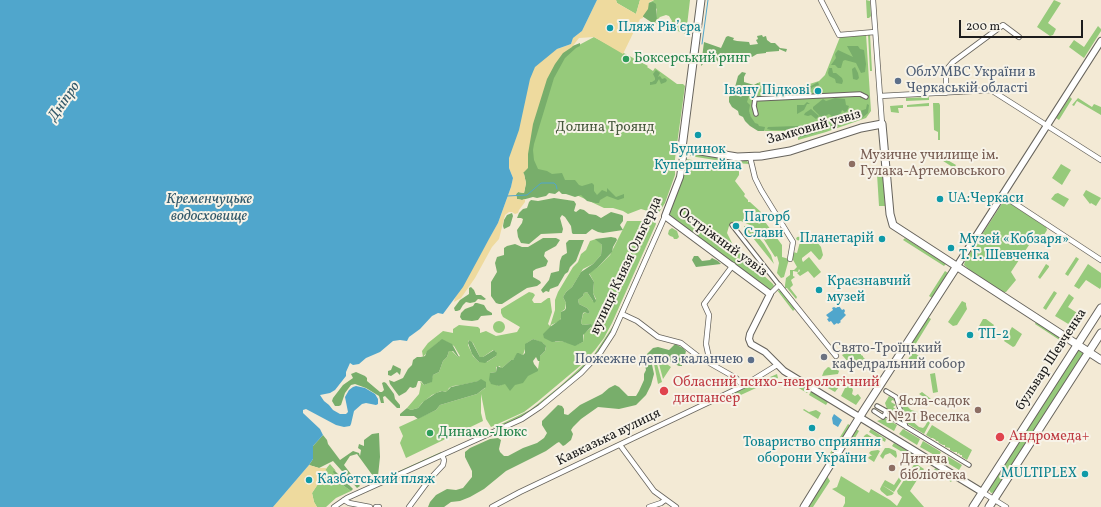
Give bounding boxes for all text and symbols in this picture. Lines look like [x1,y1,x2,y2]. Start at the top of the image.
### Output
scale bar [961,12,1085,38]
text: 200 m [966,19,1000,35]
place label: Пляж Рівʼєра [618,20,701,36]
marker: Пляж Рівʼєра [605,23,615,33]
place label: Боксерський ринг [634,51,750,67]
marker: Боксерський ринг [621,54,631,64]
place label: ОблУМВС України в Черкаській області [906,65,1036,98]
marker: ОблУМВС України в Черкаській області [893,76,903,86]
water label: Дніпро [45,79,85,125]
place label: Івану Підкові [724,83,810,99]
marker: Івану Підкові [813,86,823,96]
street label: Замковий узвіз [765,107,863,149]
park label: Долина Троянд [556,120,654,136]
marker: Будинок Куперштейна [693,130,703,140]
place label: Будинок Куперштейна [654,142,742,174]
place label: Музичне училище ім. Гулака-Артемовського [860,148,1005,180]
marker: Музичне училище ім. Гулака-Артемовського [847,159,857,169]
water label: Кременчуцьке водосховище [166,191,252,226]
place label: UA:Черкаси [948,191,1024,207]
street label: вулиця Князя Ольгерда [588,194,666,338]
marker: UA:Черкаси [935,194,945,204]
street label: Остріжний узвіз [674,205,770,281]
place label: Пагорб Слави [744,210,790,242]
marker: Пагорб Слави [731,221,741,231]
place label: Планетарій [800,231,874,247]
place label: Музей «Кобзаря» Т. Г. Шевченка [959,232,1069,264]
marker: Планетарій [877,234,887,244]
marker: Музей «Кобзаря» Т. Г. Шевченка [946,243,956,253]
place label: Краєзнавчий музей [827,274,911,306]
marker: Краєзнавчий музей [814,285,824,295]
street label: бульвар Шевченка [1013,306,1091,414]
place label: ТП-2 [978,327,1009,343]
marker: ТП-2 [965,330,975,340]
place label: Свято-Троїцький кафедральний собор [832,341,965,374]
place label: Пожежне депо з каланчею [575,352,743,368]
marker: Свято-Троїцький кафедральний собор [819,352,829,362]
marker: Пожежне депо з каланчею [746,355,756,365]
place label: Обласний психо-неврологічний диспансер [673,375,880,408]
marker: Обласний психо-неврологічний диспансер [658,385,670,397]
place label: Ясла-садок №21 Веселка [888,394,970,426]
street label: Кавказька вулиця [554,405,664,471]
marker: Ясла-садок №21 Веселка [973,405,983,415]
marker: Товариство сприяння оборони України [807,423,817,433]
place label: Динамо-Люкс [438,425,527,441]
marker: Динамо-Люкс [425,428,435,438]
place label: Андромеда+ [1009,429,1089,445]
marker: Андромеда+ [994,431,1006,443]
place label: Товариство сприяння оборони України [743,435,881,468]
place label: Дитяча бібліотека [900,452,966,484]
marker: Дитяча бібліотека [887,463,897,473]
place label: MULTIPLEX [1001,466,1077,482]
marker: MULTIPLEX [1080,469,1090,479]
place label: Казбетський пляж [317,472,435,488]
marker: Казбетський пляж [304,475,314,485]

